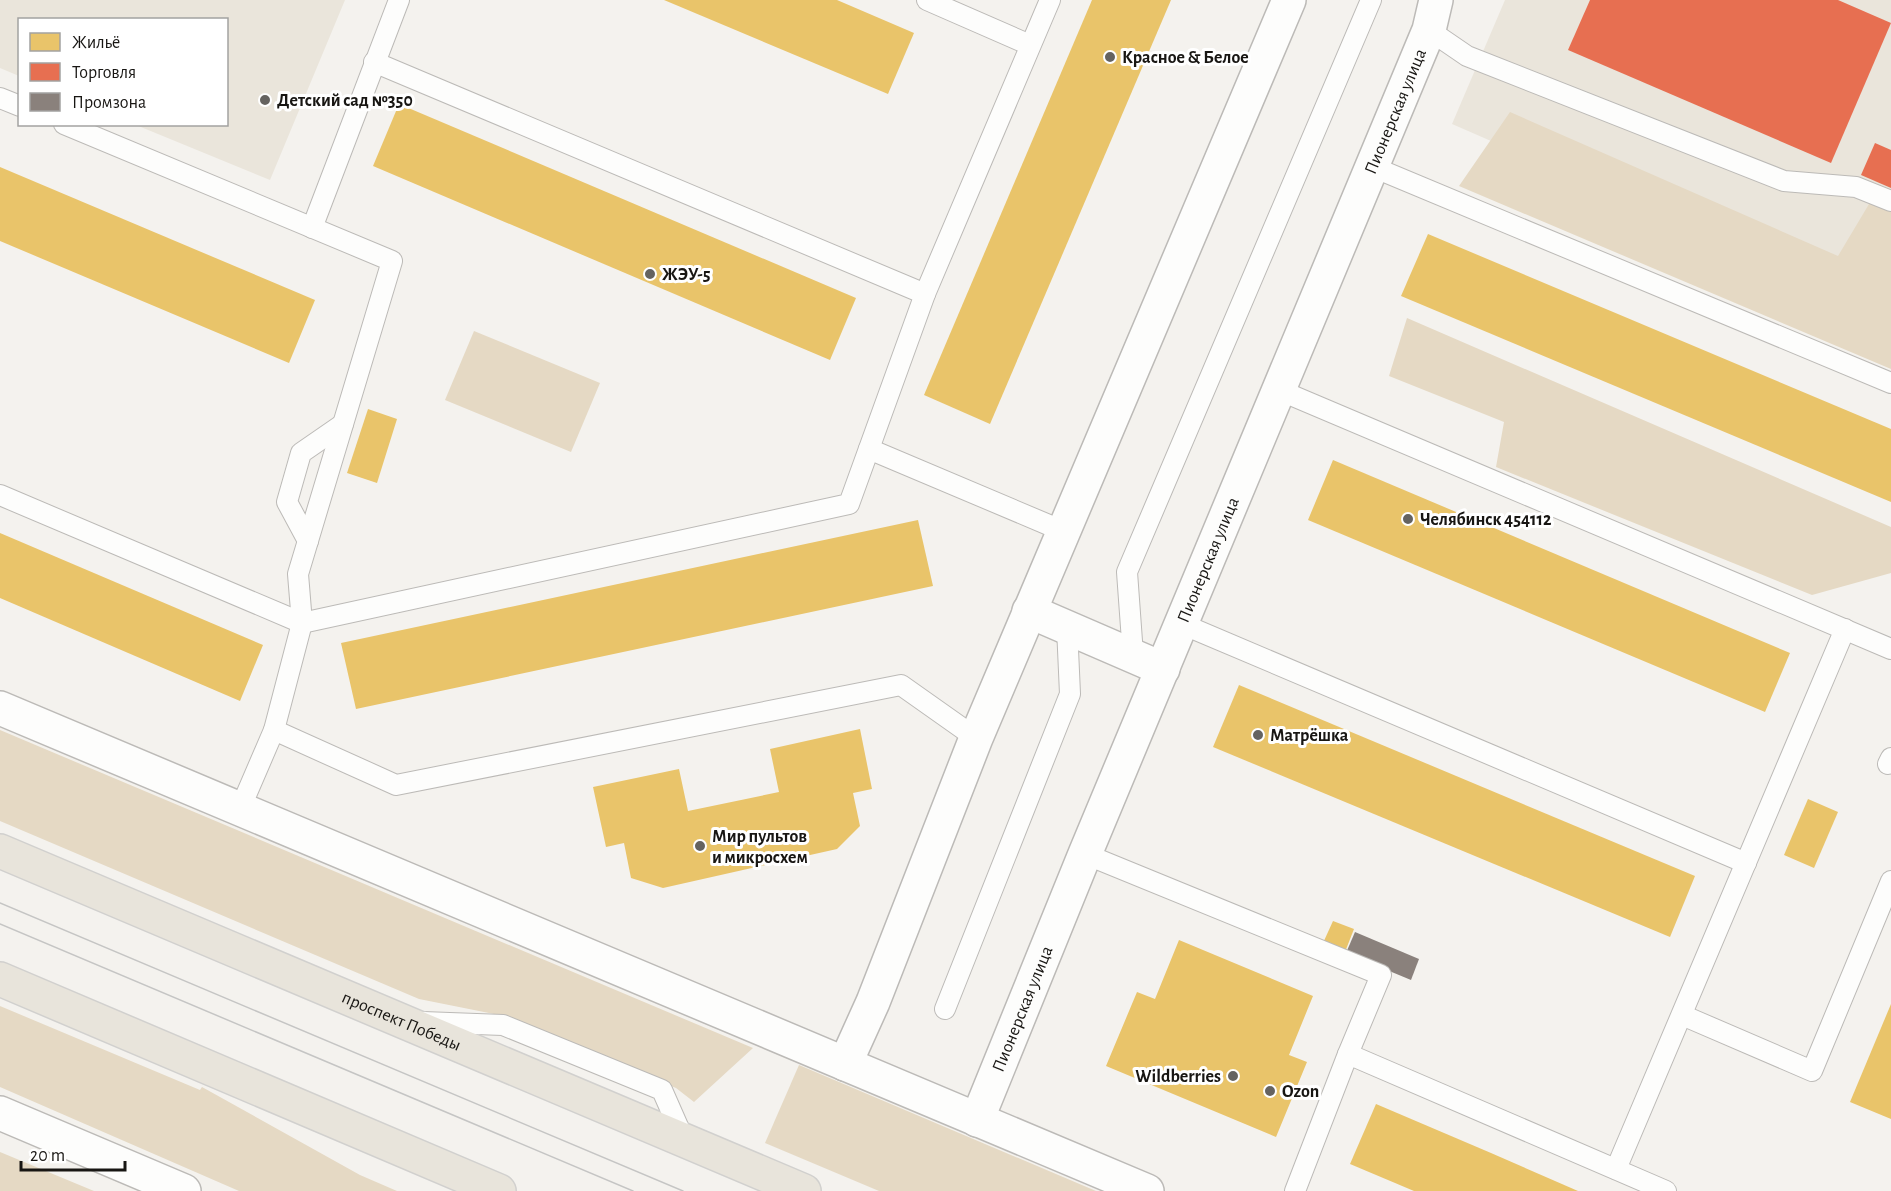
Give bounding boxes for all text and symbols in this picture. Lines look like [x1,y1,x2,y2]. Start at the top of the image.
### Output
legend [18,18,228,126]
text: Жильё [72,34,120,52]
street label: Пионерская улица [1362,46,1430,177]
place label: Красное & Белое [1122,49,1249,67]
marker: Красное & Белое [1103,50,1117,64]
text: Торговля [72,64,136,82]
place label: Детский сад №350 [277,92,413,110]
marker: Детский сад №350 [258,93,272,107]
text: Промзона [72,94,146,112]
place label: ЖЭУ-5 [662,266,711,284]
marker: ЖЭУ-5 [643,267,657,281]
street label: Пионерская улица [1175,495,1243,626]
place label: Челябинск 454112 [1420,511,1552,529]
marker: Челябинск 454112 [1401,512,1415,526]
place label: Матрёшка [1270,727,1349,745]
marker: Матрёшка [1251,728,1265,742]
place label: Мир пультов и микросхем [712,828,808,867]
marker: Мир пультов и микросхем [693,839,707,853]
street label: Пионерская улица [989,944,1057,1075]
street label: проспект Победы [339,989,463,1055]
place label: Wildberries [1135,1068,1221,1086]
marker: Wildberries [1226,1069,1240,1083]
place label: Ozon [1282,1083,1319,1101]
marker: Ozon [1263,1084,1277,1098]
scale bar [21,1134,124,1172]
text: 20 m [30,1147,65,1165]

